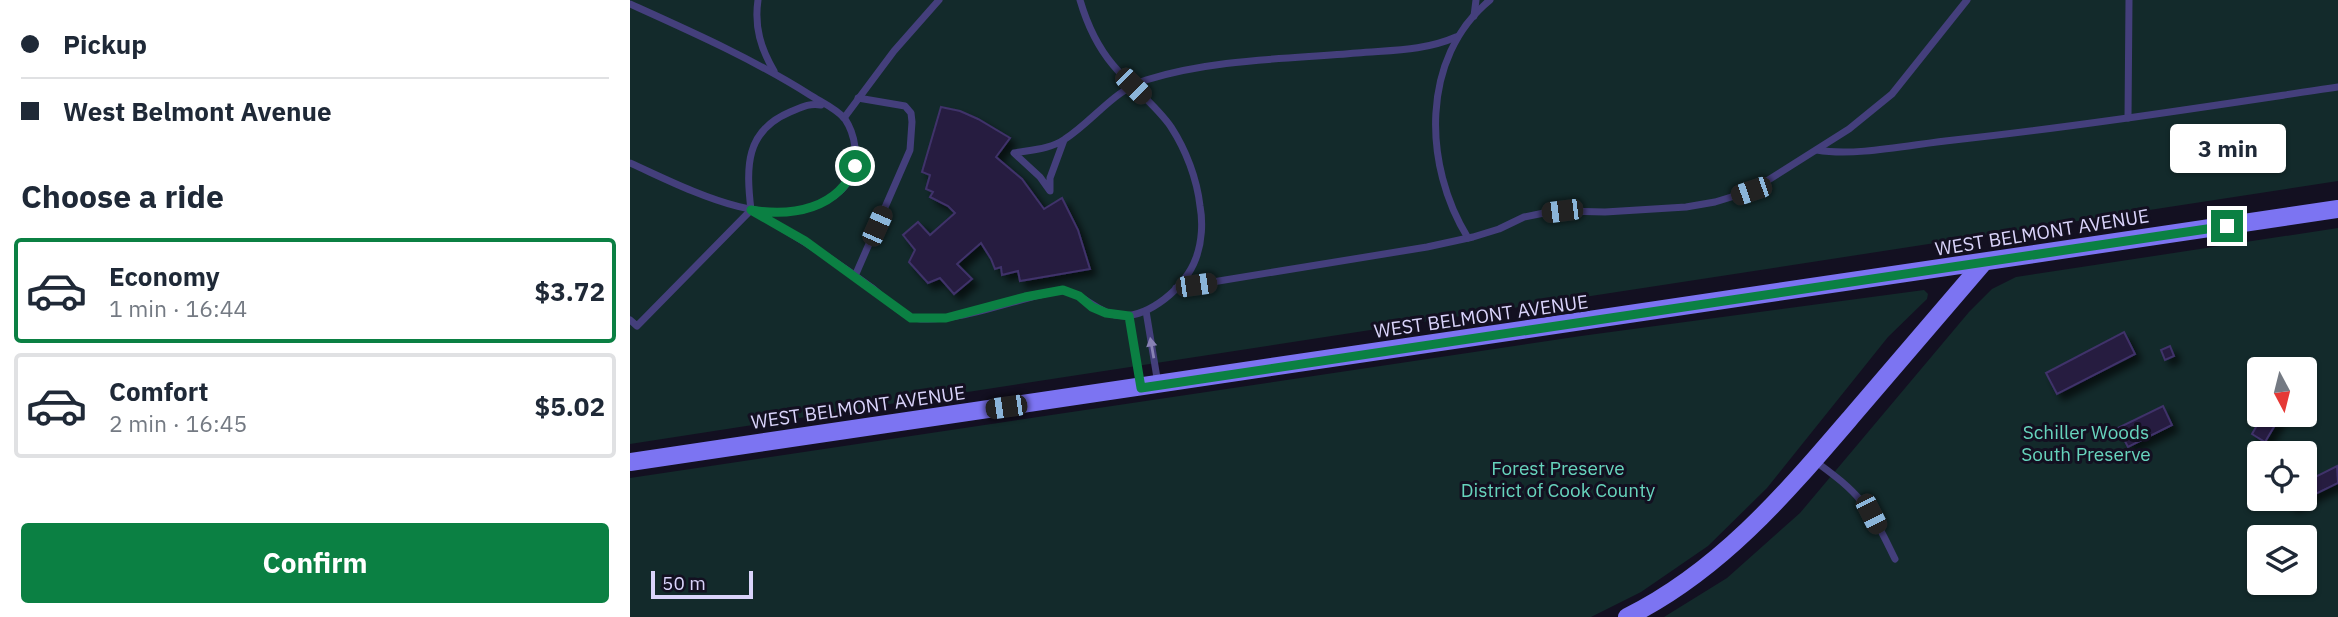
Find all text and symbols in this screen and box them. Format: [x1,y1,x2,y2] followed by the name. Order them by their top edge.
[63,27,147,61] text: Pickup
[1111,64,1156,108] car
[63,94,332,128] text: West Belmont Avenue
[2169,124,2285,174] callout: 3 min
[2198,133,2258,163] text: 3 min
[839,150,871,182] route start
[1728,174,1775,208] car
[21,175,224,217] text: Choose a ride
[1540,198,1585,224] car
[859,203,896,249] car
[1933,203,2151,261] street label: WEST BELMONT AVENUE
[2211,210,2243,242] route end
[25,259,88,322] icon: car
[109,259,220,293] text: Economy
[1174,272,1219,298] car
[535,274,605,308] text: $3.72
[1372,289,1590,343] street label: WEST BELMONT AVENUE
[109,293,247,323] text: 1 min · 16:44
[1146,337,1157,359] one-way arrow
[2247,357,2317,427] north arrow
[2247,357,2317,595] map controls
[25,374,88,437] icon: car
[109,374,208,408] text: Comfort
[749,380,967,434] street label: WEST BELMONT AVENUE
[535,389,605,423] text: $5.02
[984,394,1029,420] car
[109,408,247,438] text: 2 min · 16:45
[2021,420,2151,466] park label: Schiller Woods South Preserve
[2247,441,2317,511] button: locate
[1461,456,1656,502] park label: Forest Preserve District of Cook County
[1853,491,1890,537] car
[21,523,609,603] button: Confirm
[2247,525,2317,595] button: layers
[651,568,752,600] scale bar
[662,571,706,595] text: 50 m

